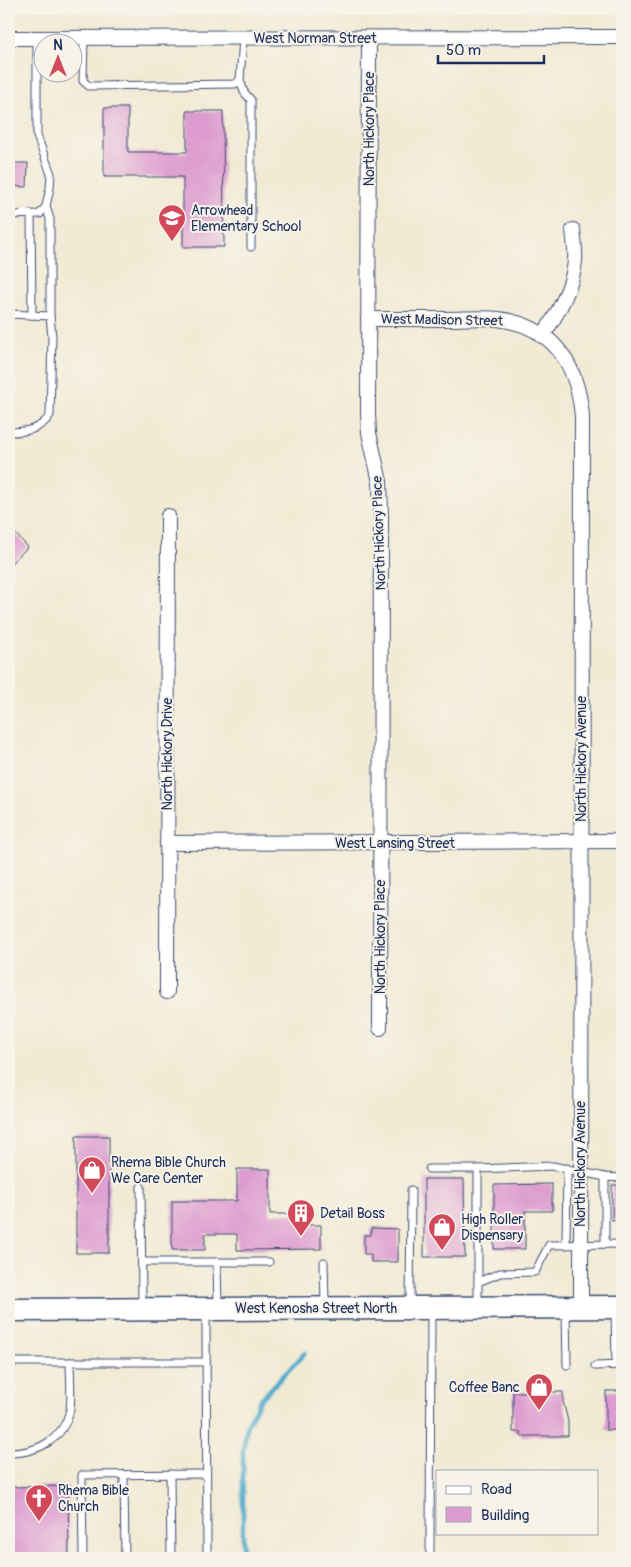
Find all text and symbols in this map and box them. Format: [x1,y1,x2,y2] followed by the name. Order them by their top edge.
[253,30,377,47] street label: West Norman Street
[32,32,82,82] north arrow
[438,32,545,64] scale bar
[53,37,63,54] text: N
[446,41,481,60] text: 50 m
[361,72,378,186] street label: North Hickory Place
[191,202,302,235] place label: Arrowhead Elementary School
[157,203,187,242] school or university icon: Arrowhead Elementary School
[381,310,504,330] street label: West Madison Street
[369,475,389,591] street label: North Hickory Place
[573,696,590,822] street label: North Hickory Avenue
[159,697,176,810] street label: North Hickory Drive
[335,835,455,852] street label: West Lansing Street
[372,880,389,994] street label: North Hickory Place
[572,1101,589,1227] street label: North Hickory Avenue
[111,1154,226,1187] place label: Rhema Bible Church We Care Center
[77,1155,107,1194] shop icon: Rhema Bible Church We Care Center
[286,1198,316,1237] building icon: Detail Boss
[320,1205,385,1222] place label: Detail Boss
[461,1211,523,1244] place label: High Roller Dispensary
[427,1212,457,1251] shop icon: High Roller Dispensary
[235,1300,397,1317] street label: West Kenosha Street North
[524,1372,554,1411] shop icon: Coffee Banc
[449,1379,520,1396] place label: Coffee Banc
[436,1470,598,1534] legend
[481,1480,512,1499] text: Road
[58,1482,129,1515] place label: Rhema Bible Church
[24,1483,54,1522] church icon: Rhema Bible Church
[481,1506,529,1525] text: Building

